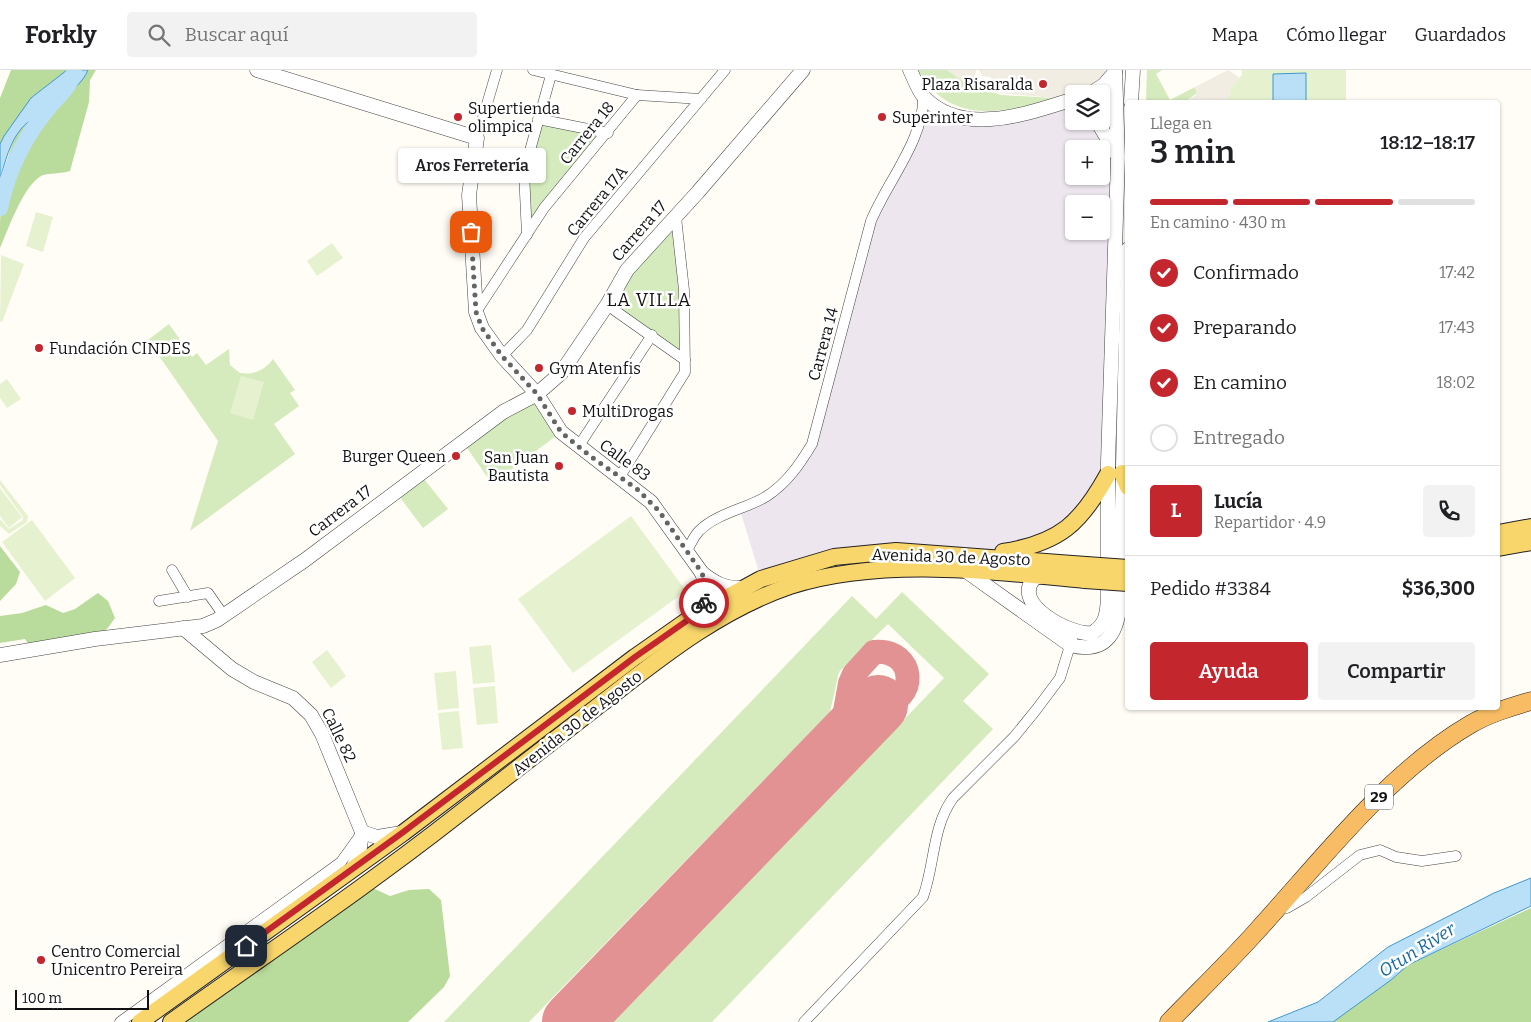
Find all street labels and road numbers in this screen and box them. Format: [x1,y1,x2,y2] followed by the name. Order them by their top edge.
[556,98,618,168] street label: Carrera 18
[563,161,632,240] street label: Carrera 17A
[608,197,670,265] street label: Carrera 17
[804,304,842,383] street label: Carrera 14
[596,435,654,485] street label: Calle 83
[305,481,375,541] street label: Carrera 17
[871,545,1031,569] street label: Avenida 30 de Agosto
[509,667,645,779] street label: Avenida 30 de Agosto
[318,705,360,765] street label: Calle 82
[1365,784,1393,810] road number: 29

